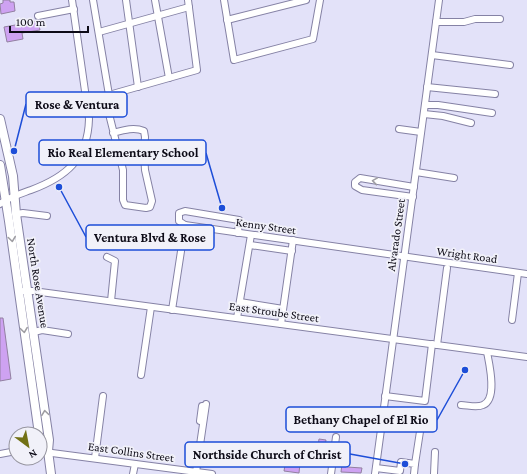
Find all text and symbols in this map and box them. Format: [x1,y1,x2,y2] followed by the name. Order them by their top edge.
[10,8,88,34] scale bar
[16,15,46,29] text: 100 m
[26,92,127,117] callout: Rose & Ventura
[35,97,120,112] text: Rose & Ventura
[39,140,206,165] callout: Rio Real Elementary School
[47,145,199,160] text: Rio Real Elementary School
[372,177,379,186] one-way arrow
[384,197,408,272] street label: Alvarado Street
[235,215,298,237] street label: Kenny Street
[86,225,214,250] callout: Ventura Blvd & Rose
[93,230,206,245] text: Ventura Blvd & Rose
[7,236,16,242] one-way arrow
[24,237,52,329] street label: North Rose Avenue
[436,244,499,266] street label: Wright Road
[228,299,321,325] street label: East Stroube Street
[19,327,28,333] one-way arrow
[286,407,437,432] callout: Bethany Chapel of El Rio
[41,409,50,416] one-way arrow
[293,412,429,427] text: Bethany Chapel of El Rio
[8,426,48,466] north arrow
[87,439,176,465] street label: East Collins Street
[185,442,350,467] callout: Northside Church of Christ
[27,447,40,462] text: N
[193,447,342,462] text: Northside Church of Christ

